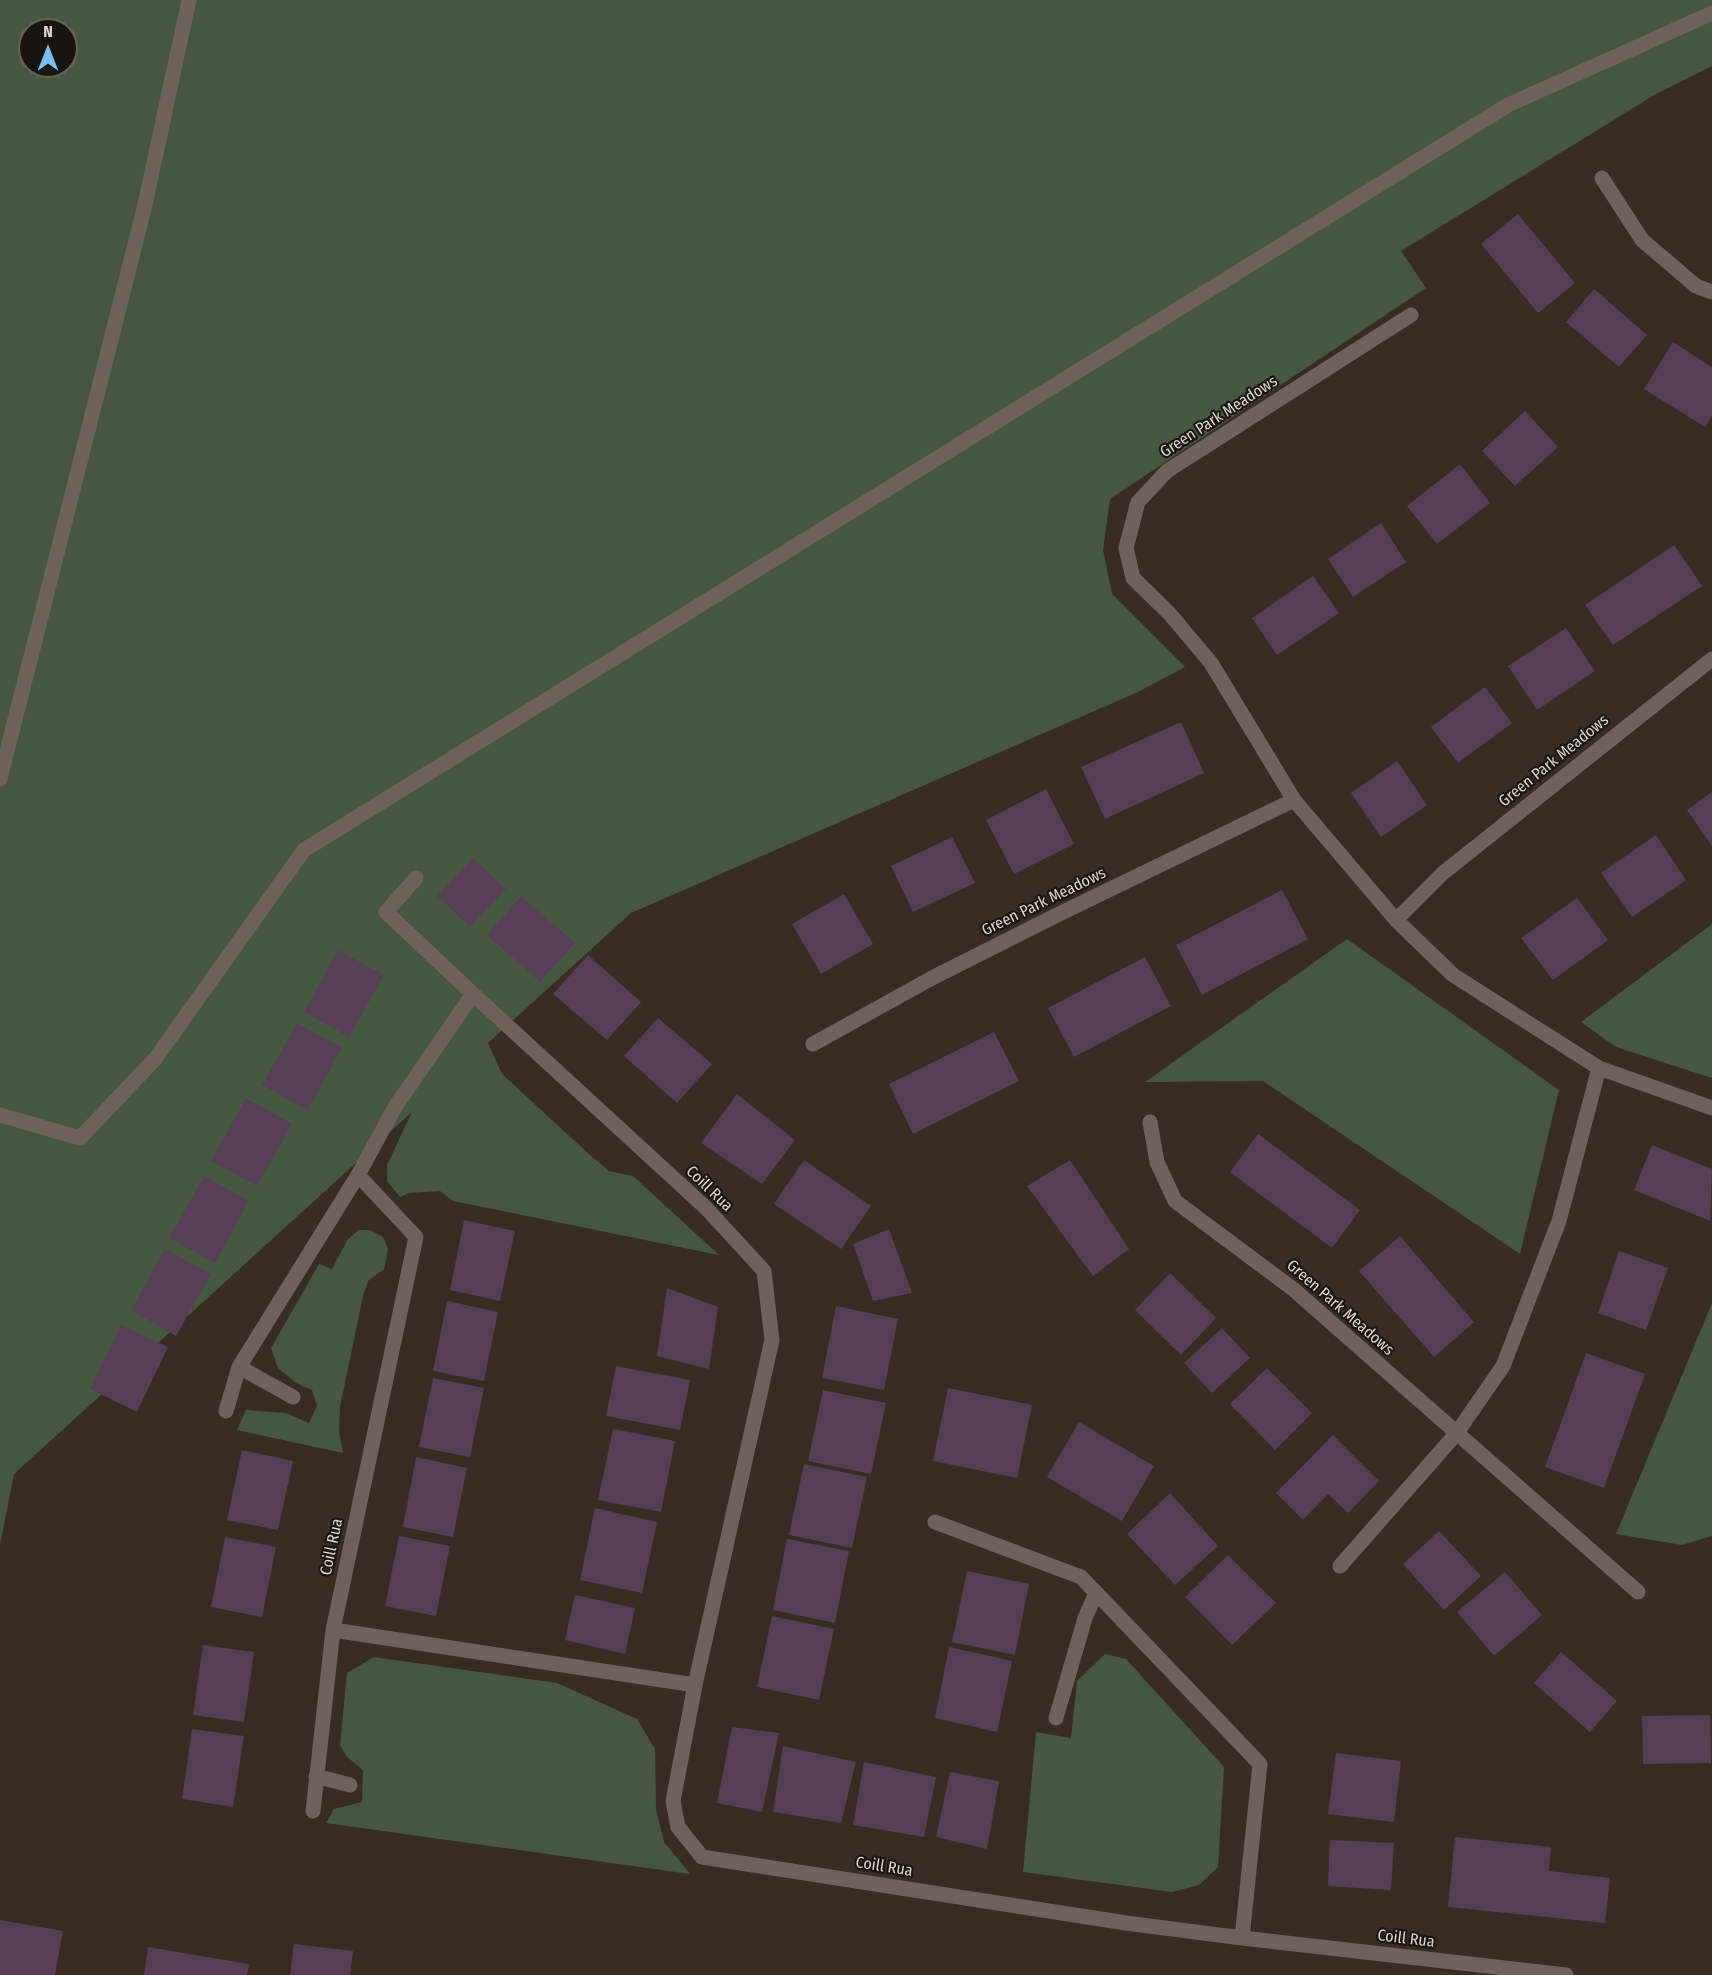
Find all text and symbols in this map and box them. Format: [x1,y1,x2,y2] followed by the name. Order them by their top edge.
[18,18,78,78] north arrow
[43,22,53,41] text: N
[1157,372,1281,462] street label: Green Park Meadows
[1495,711,1613,811] street label: Green Park Meadows
[979,864,1109,940] street label: Green Park Meadows
[682,1162,736,1216] street label: Coill Rua
[1282,1256,1398,1360] street label: Green Park Meadows
[317,1517,347,1577] street label: Coill Rua
[854,1853,914,1881] street label: Coill Rua
[1376,1926,1436,1952] street label: Coill Rua

